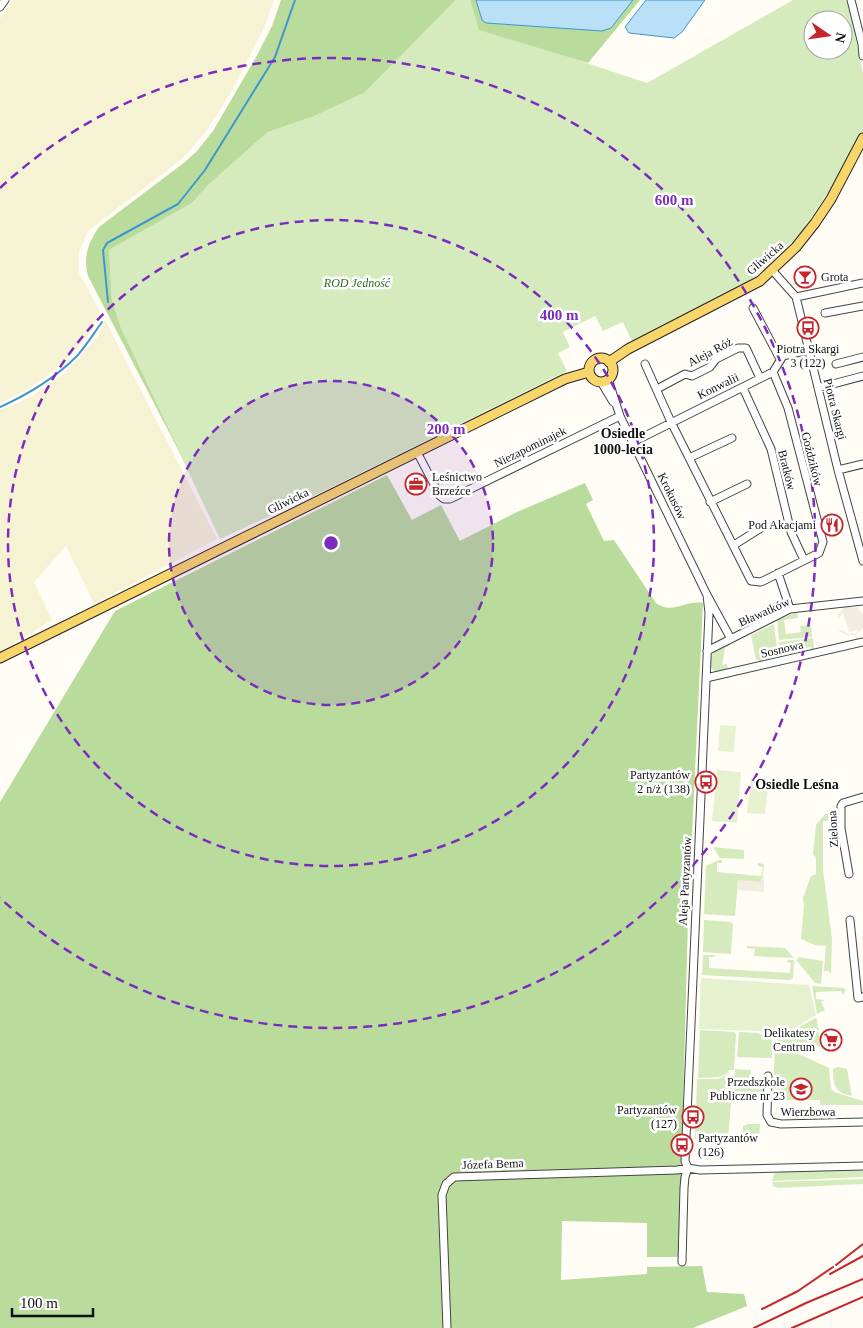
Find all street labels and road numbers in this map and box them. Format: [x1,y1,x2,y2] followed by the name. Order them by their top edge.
[744,238,787,278] street label: Gliwicka
[685,334,735,370] street label: Aleja Róż
[695,370,742,402] street label: Konwalii
[821,377,850,442] street label: Piotra Skargi
[492,423,568,471] street label: Niezapominajek
[799,430,826,488] street label: Goździków
[775,448,799,492] street label: Bratków
[655,470,689,522] street label: Krokusów
[265,485,311,517] street label: Gliwicka
[736,594,792,630] street label: Bławatków
[759,637,805,661] street label: Sosnowa
[825,810,841,848] street label: Zielona
[676,836,694,926] street label: Aleja Partyzantów
[781,1105,836,1119] street label: Wierzbowa
[462,1156,525,1172] street label: Józefa Bema

